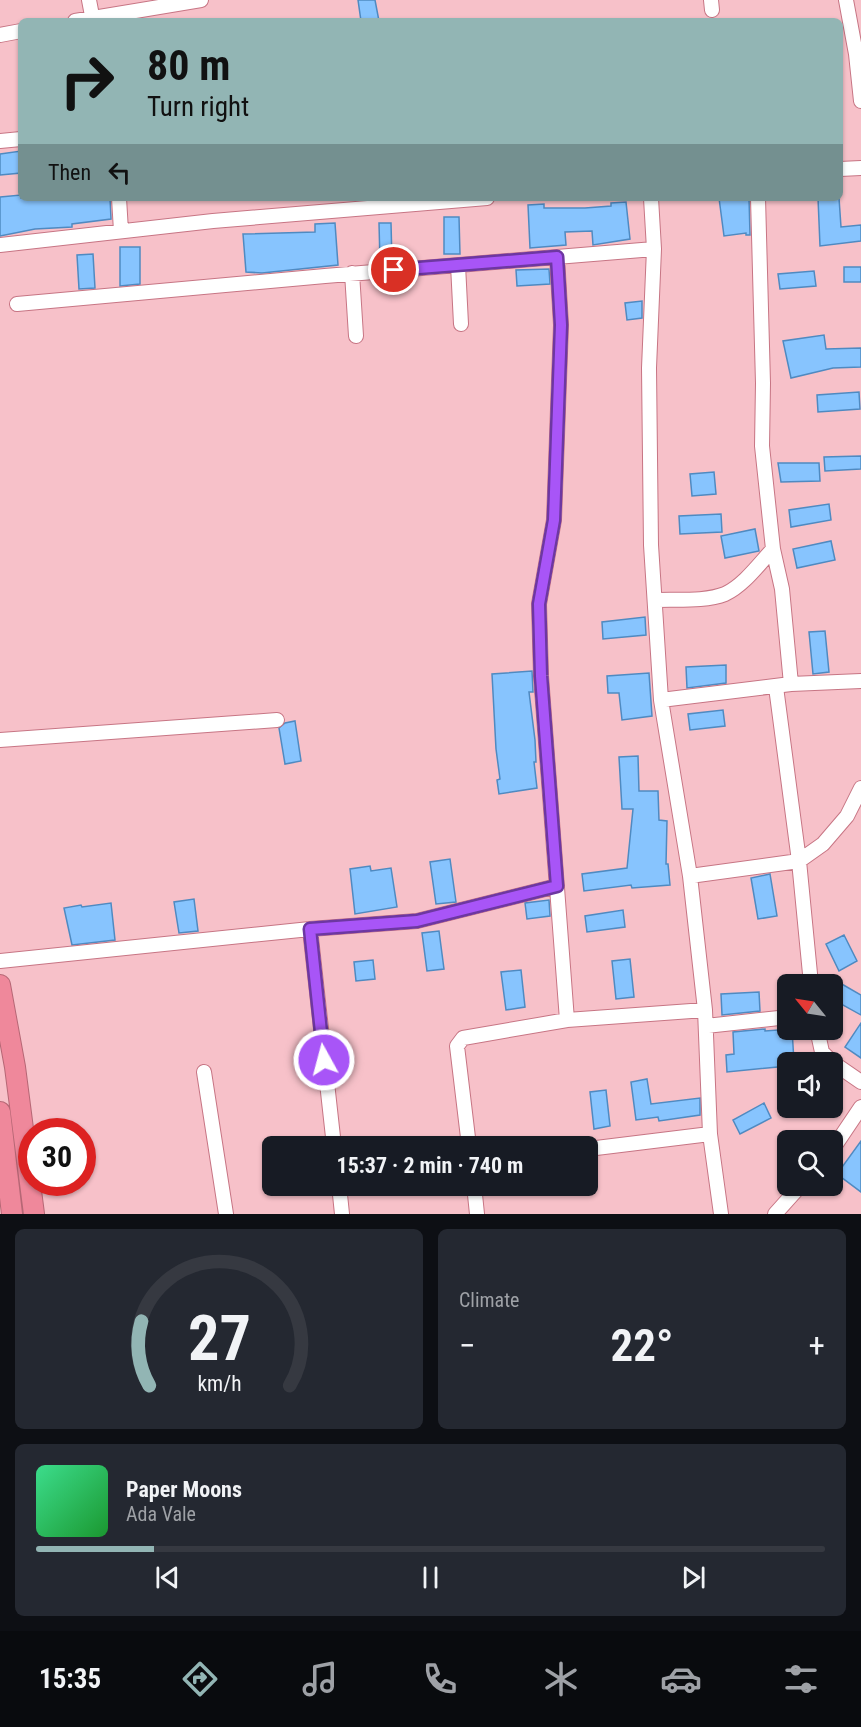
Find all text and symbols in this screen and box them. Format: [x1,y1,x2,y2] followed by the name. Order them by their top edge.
[147,41,230,90] text: 80 m
[48,42,126,120] icon: right
[147,91,249,123] text: Turn right
[103,156,136,189] icon: left
[48,160,91,185] text: Then
[368,244,419,295] pin
[377,253,410,286] icon: arrive
[777,974,843,1040] north arrow
[777,974,843,1196] map controls
[292,1028,356,1092] position arrow
[777,1052,843,1118] button: sound
[18,1118,96,1196] speed limit sign: 30
[777,1130,843,1196] button: search
[337,1153,523,1178] text: 15:37 · 2 min · 740 m
[459,1288,519,1312] text: Climate
[187,1302,251,1375] text: 27
[611,1319,674,1372] text: 22°
[459,1326,476,1365] text: −
[809,1326,825,1365] text: +
[197,1371,241,1396] text: km/h
[126,1477,242,1502] text: Paper Moons
[126,1502,196,1526] text: Ada Vale
[151,1561,184,1594] icon: previous
[414,1561,447,1594] icon: pause
[677,1561,710,1594] icon: next
[179,1658,221,1700] icon: directions
[299,1658,341,1700] icon: music
[419,1658,461,1700] icon: phone
[540,1658,582,1700] icon: climate
[660,1658,702,1700] icon: car
[780,1658,822,1700] icon: filters
[39,1663,101,1695] text: 15:35

